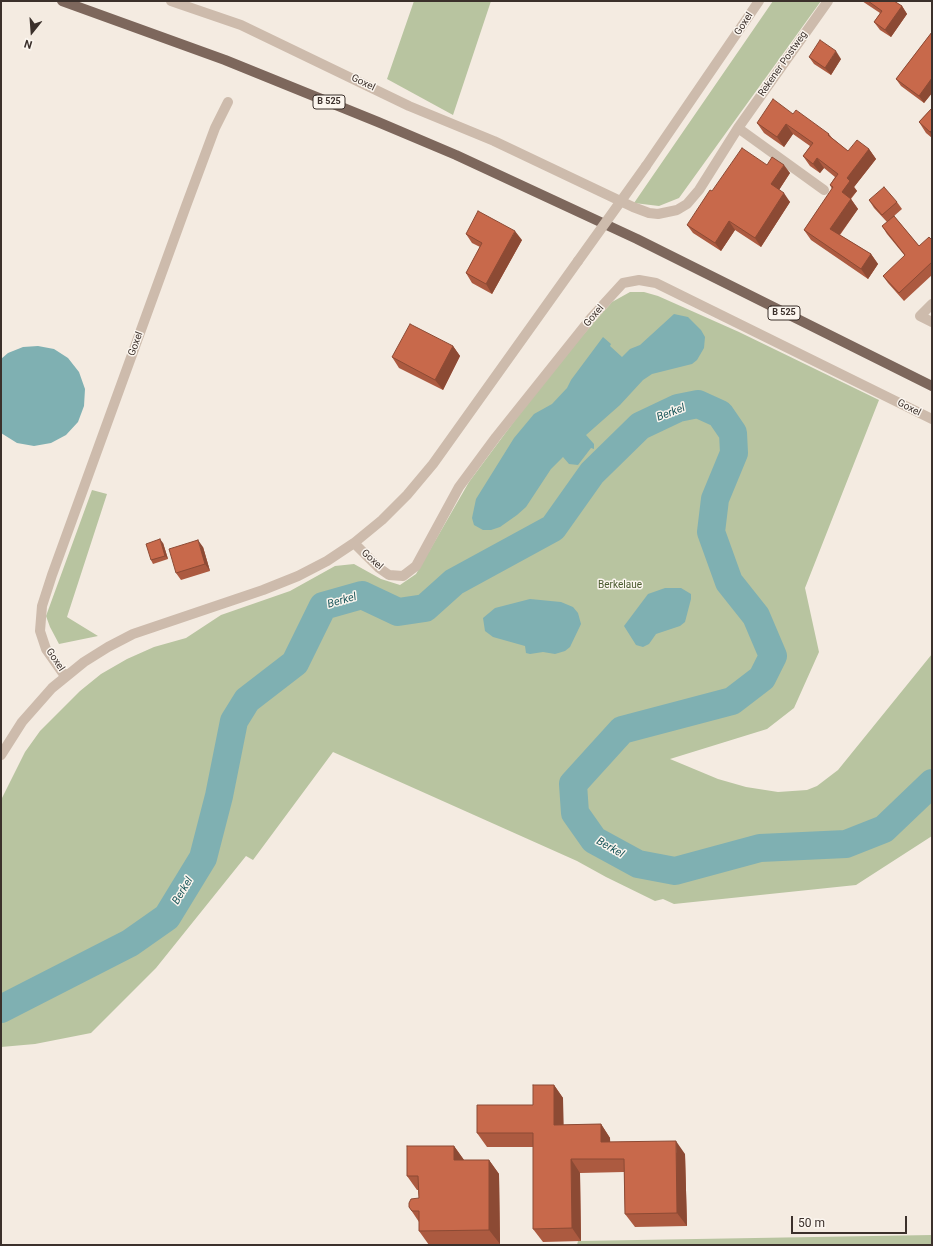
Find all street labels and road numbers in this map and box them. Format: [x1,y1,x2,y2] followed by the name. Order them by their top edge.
[732,10,756,38] street label: Goxel
[756,29,810,99] street label: Rekener Postweg
[349,72,377,94] street label: Goxel
[313,95,345,109] road number: B 525
[581,303,607,329] street label: Goxel
[768,306,800,320] road number: B 525
[126,330,146,358] street label: Goxel
[895,397,923,419] street label: Goxel
[359,547,385,573] street label: Goxel
[43,646,67,674] street label: Goxel

